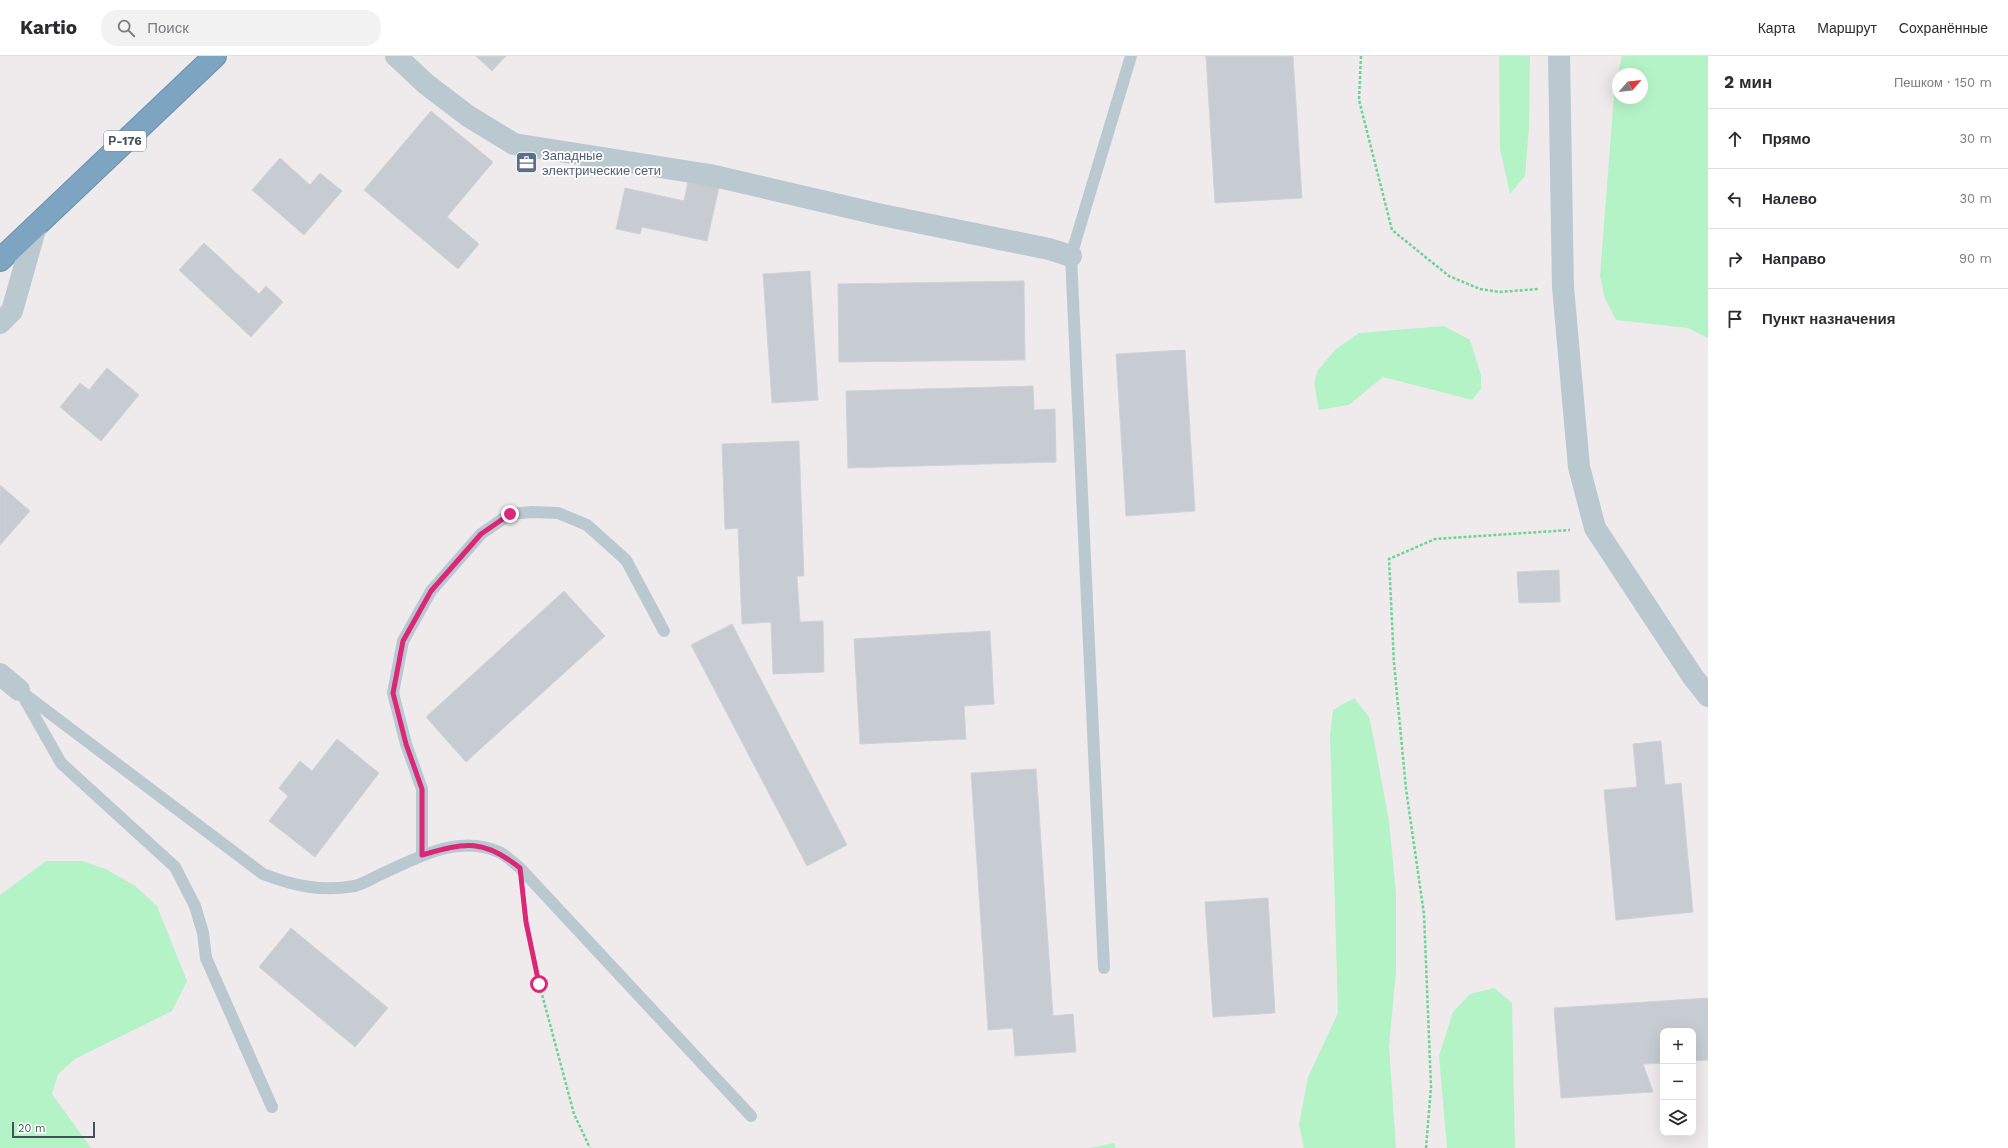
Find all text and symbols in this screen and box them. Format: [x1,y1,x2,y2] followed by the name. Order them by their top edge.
[101,10,381,46] search box
[20,16,77,39] text: Kartio
[115,17,137,39] icon: search
[147,19,189,37] text: Поиск
[1758,20,1795,36] text: Карта
[1817,20,1877,36] text: Маршрут
[1899,20,1988,36] text: Сохранённые
[1612,68,1648,104] north arrow
[1724,72,1772,92] text: 2 мин
[1894,75,1992,90] text: Пешком · 150 m
[1724,128,1746,150] icon: ahead
[1762,130,1811,148] text: Прямо
[104,131,146,151] road number: Р-176
[1960,131,1992,146] text: 30 m
[542,148,661,178] place label: Западные электрические сети
[513,149,539,175] office icon: Западные электрические сети
[1724,188,1746,210] icon: left
[1762,190,1817,208] text: Налево
[1960,191,1992,206] text: 30 m
[1724,248,1746,270] icon: right
[1762,250,1826,268] text: Направо
[1959,251,1992,266] text: 90 m
[1724,308,1746,330] icon: arrive
[1762,310,1895,328] text: Пункт назначения
[501,505,519,523] route end
[530,975,548,993] route start
[1660,1028,1696,1136] map controls
[1660,1028,1696,1064] button: +
[1660,1064,1696,1100] button: −
[1660,1100,1696,1136] button: layers
[12,1120,95,1139] scale bar
[18,1122,46,1135] text: 20 m

